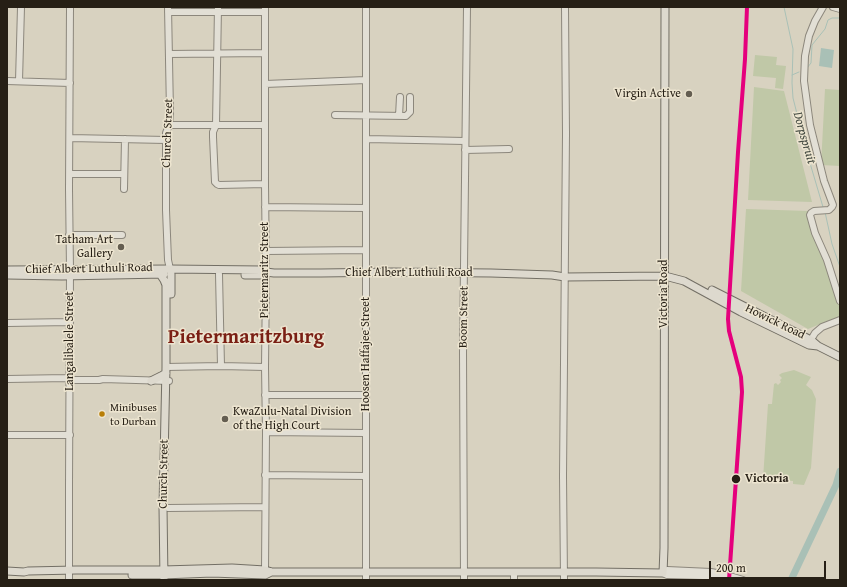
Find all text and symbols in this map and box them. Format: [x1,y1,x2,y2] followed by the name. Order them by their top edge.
[615,87,681,101] place label: Virgin Active
[684,89,694,99] marker: Virgin Active
[160,98,176,168] street label: Church Street
[789,110,819,166] water label: Dorpspruit
[258,222,272,318] street label: Pietermaritz Street
[56,233,113,261] place label: Tatham Art Gallery
[116,242,126,252] marker: Tatham Art Gallery
[657,260,671,328] street label: Victoria Road
[25,261,153,277] street label: Chief Albert Luthuli Road
[345,266,473,280] street label: Chief Albert Luthuli Road
[456,286,472,348] street label: Boom Street
[63,291,77,391] street label: Langalibalele Street
[359,297,373,411] street label: Hoosen Haffajee Street
[743,301,807,343] street label: Howick Road
[168,326,324,350] district label: Pietermaritzburg
[110,401,157,427] place label: Minibuses to Durban
[233,405,351,433] place label: KwaZulu-Natal Division of the High Court
[97,409,107,419] marker: Minibuses to Durban
[220,414,230,424] marker: KwaZulu-Natal Division of the High Court
[156,439,172,509] street label: Church Street
[745,472,789,486] place label: Victoria
[730,473,742,485] marker: Victoria
[711,553,828,579] scale bar
[716,559,746,576] text: 200 m

